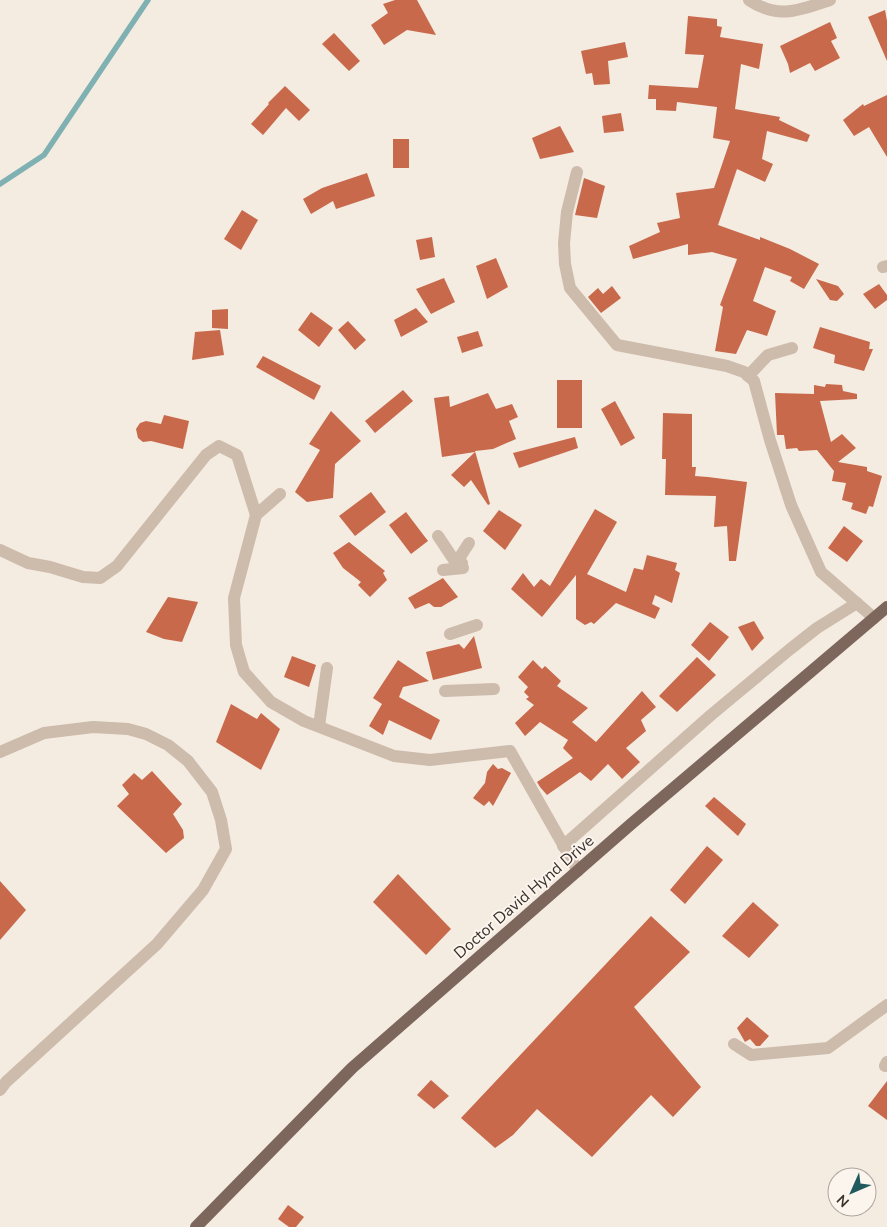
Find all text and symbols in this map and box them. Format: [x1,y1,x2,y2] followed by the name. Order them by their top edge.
[449,830,599,964] street label: Doctor David Hynd Drive
[827,1167,877,1217] north arrow
[833,1190,854,1211] text: N

